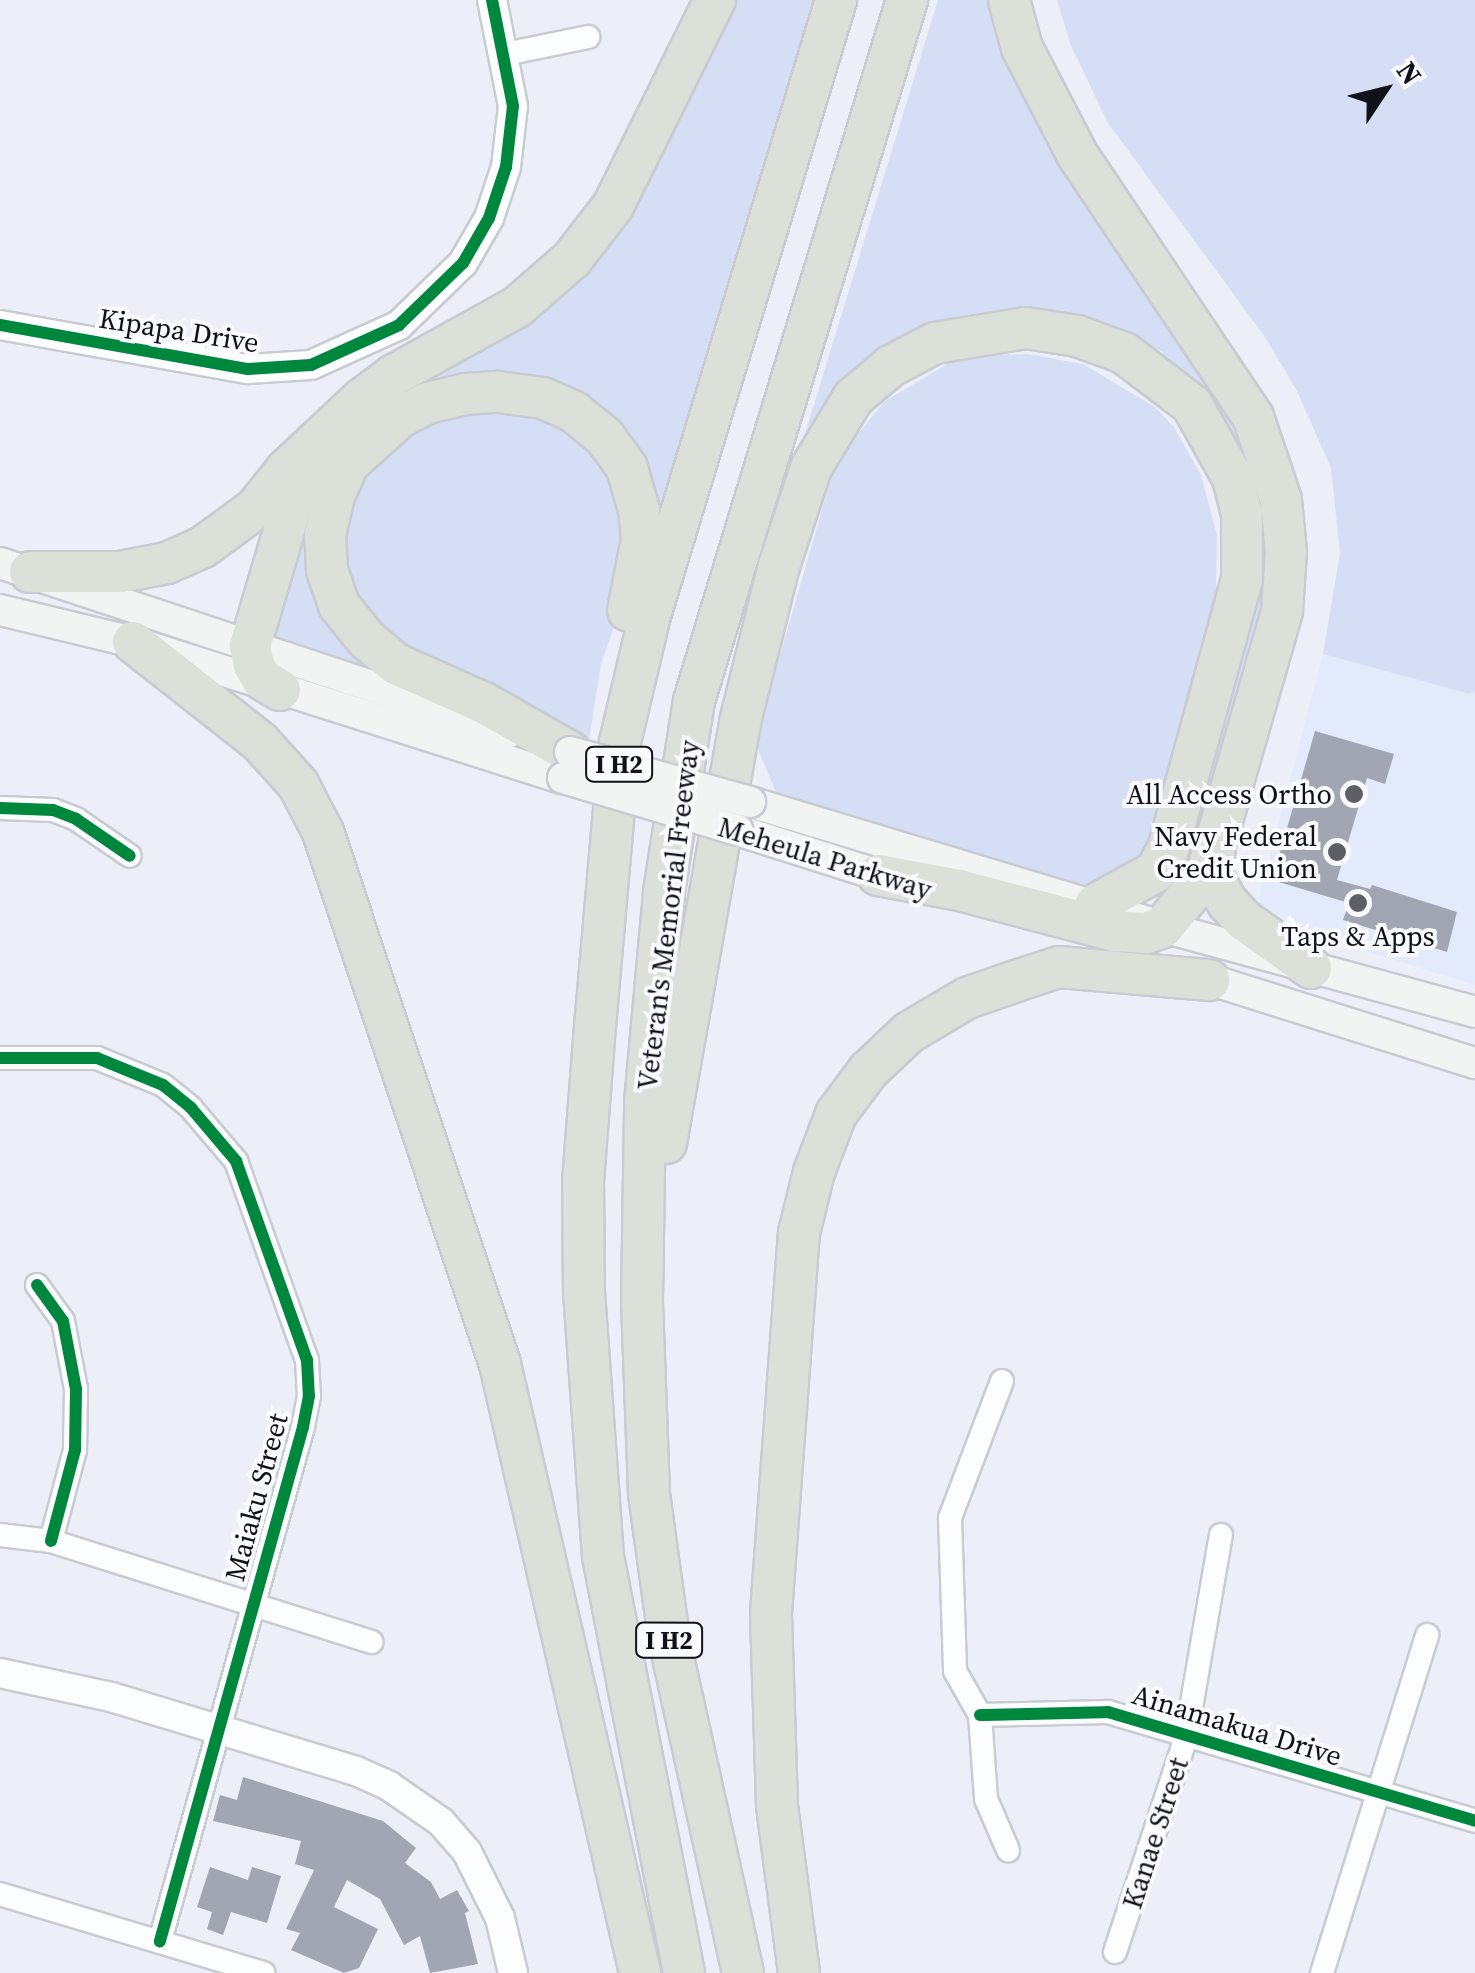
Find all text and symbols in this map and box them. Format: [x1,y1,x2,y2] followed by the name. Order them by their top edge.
[1335,40,1435,140] north arrow
[1388,54,1431,92] text: N
[97,301,261,359] street label: Kipapa Drive
[630,738,706,1092] street label: Veteran's Memorial Freeway
[584,744,654,784] road number: I H2
[1126,777,1332,811] place label: All Access Ortho
[1341,781,1367,807] marker: All Access Ortho
[714,810,936,906] street label: Meheula Parkway
[1154,819,1317,885] place label: Navy Federal Credit Union
[1326,841,1348,863] marker: Navy Federal Credit Union
[1347,892,1369,914] marker: Taps & Apps
[1281,919,1435,953] place label: Taps & Apps
[218,1410,294,1584] street label: Maiaku Street
[634,1620,704,1660] road number: I H2
[1128,1677,1346,1773] street label: Ainamakua Drive
[1115,1753,1195,1913] street label: Kanae Street

